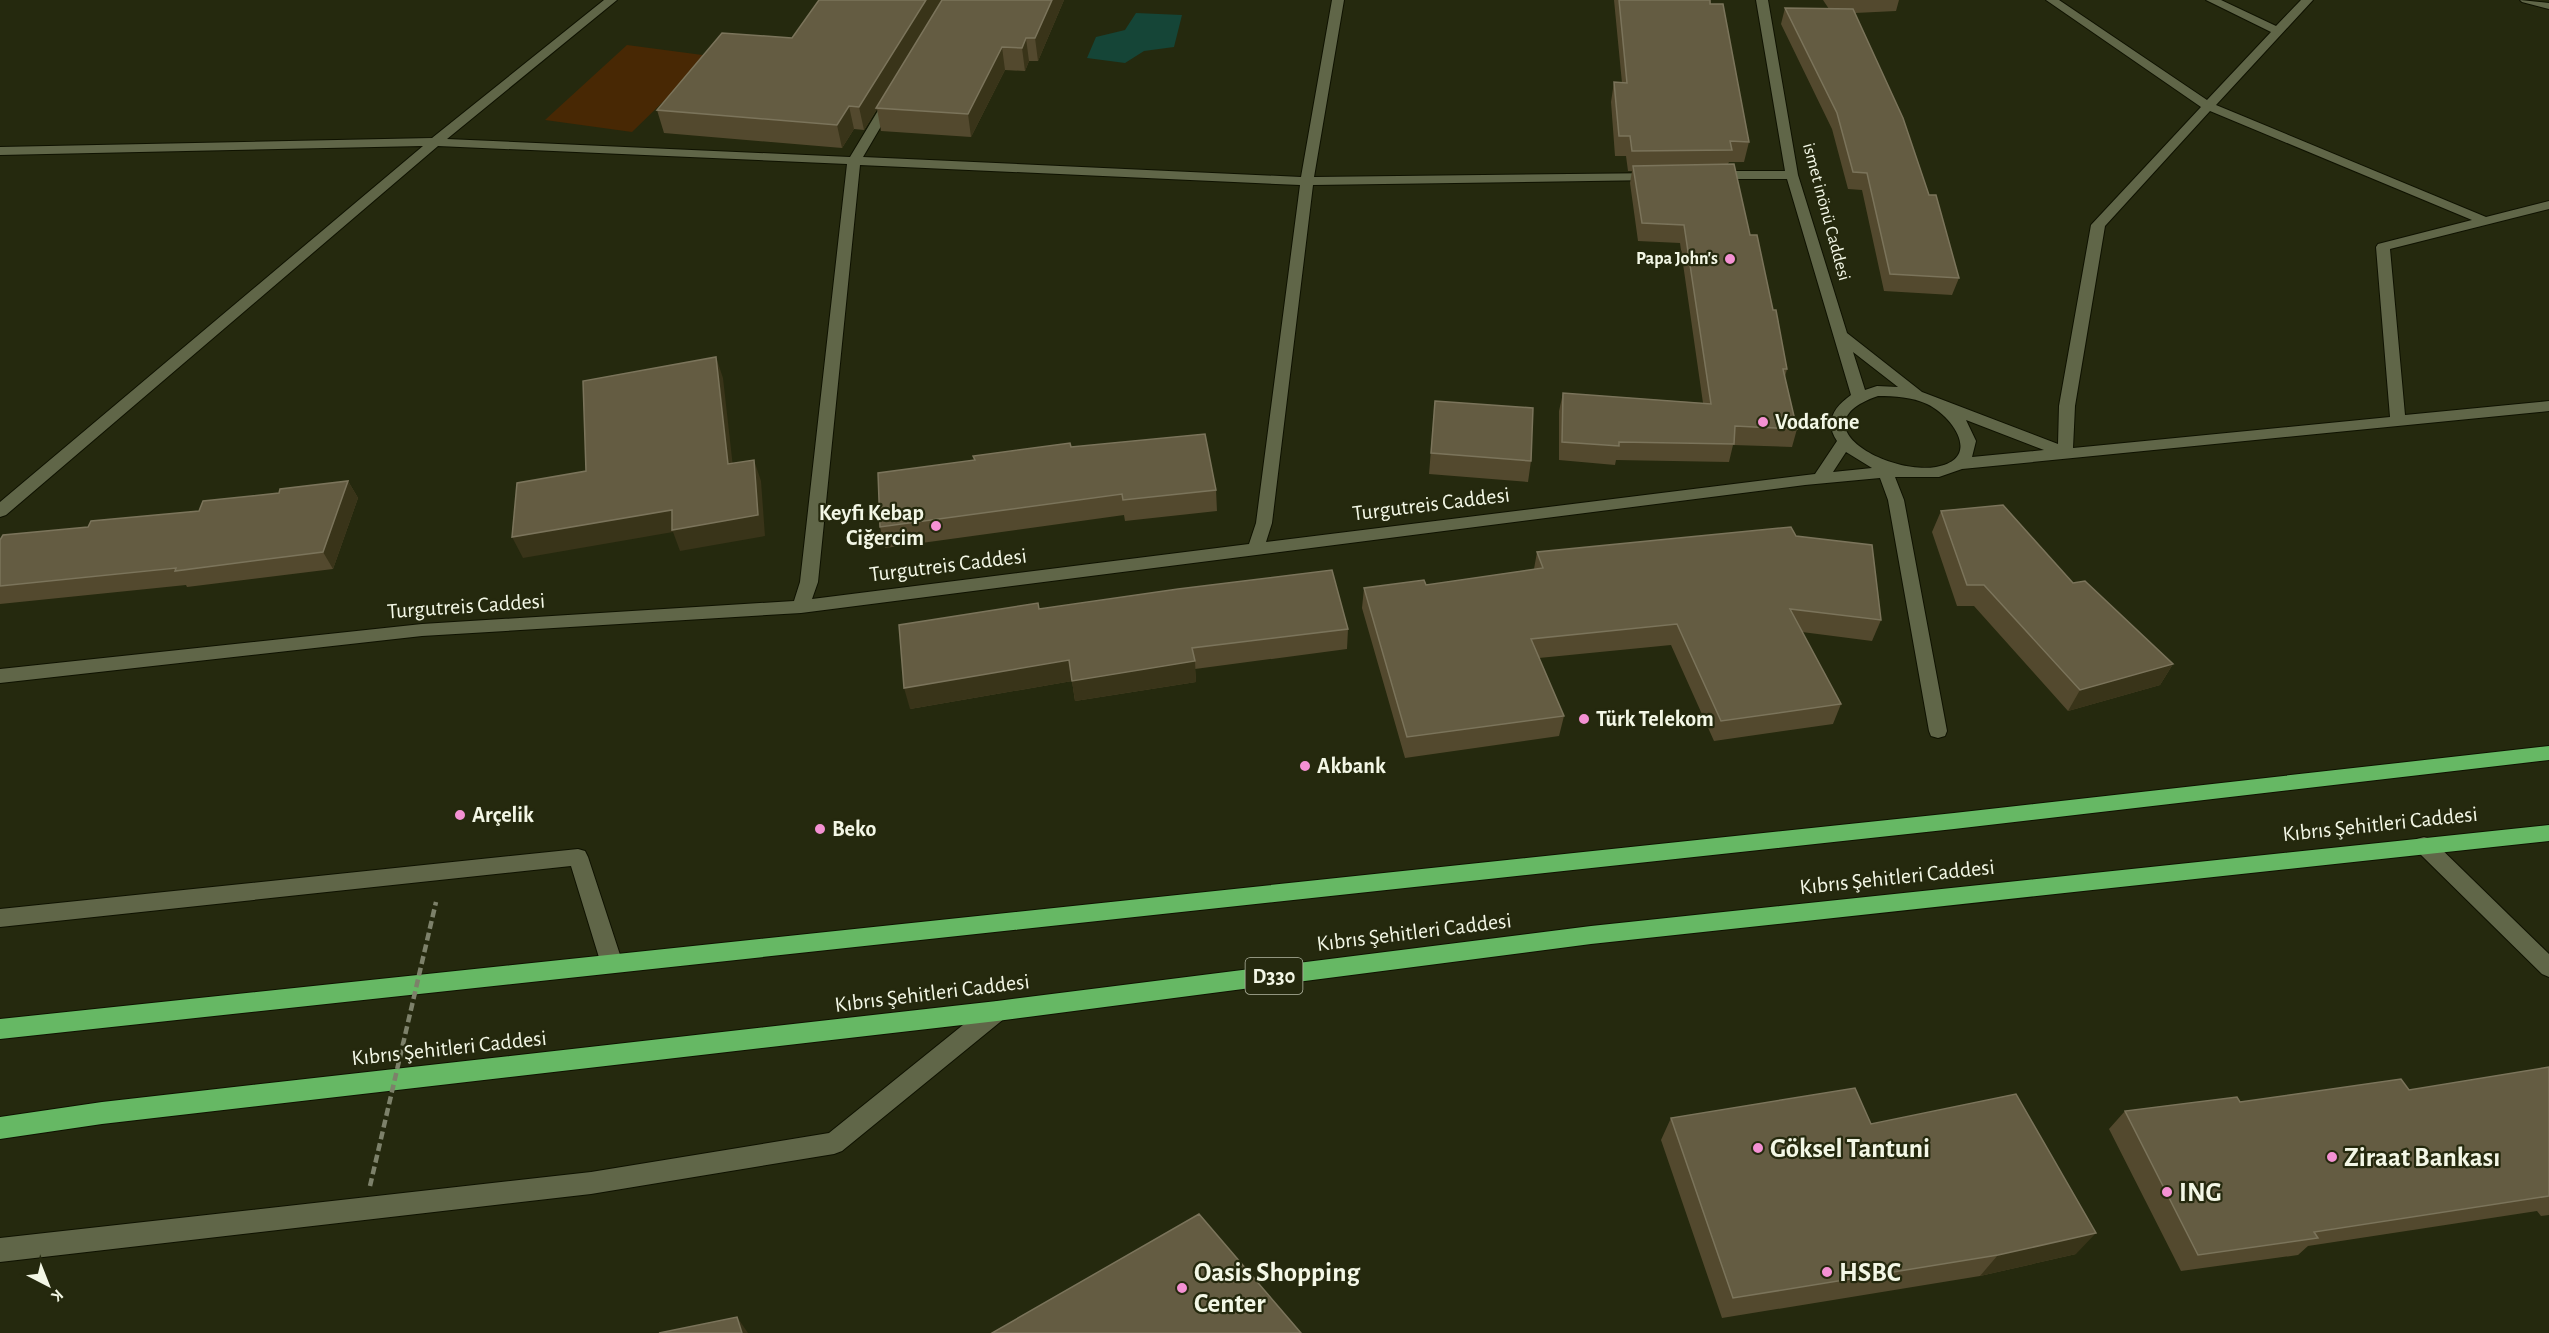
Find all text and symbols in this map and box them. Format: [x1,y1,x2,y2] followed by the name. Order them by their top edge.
[1799,141,1853,283] street label: ismet inönü Caddesi
[1636,250,1718,268] place label: Papa John's
[1723,252,1737,266] marker: Papa John's
[1775,411,1859,433] place label: Vodafone
[1756,415,1770,429] marker: Vodafone
[1351,483,1511,525] street label: Turgutreis Caddesi
[819,502,924,549] place label: Keyfi Kebap Ciğercim
[929,519,943,533] marker: Keyfi Kebap Ciğercim
[868,544,1028,586] street label: Turgutreis Caddesi
[386,589,546,623] street label: Turgutreis Caddesi
[1596,708,1714,730] place label: Türk Telekom
[1577,712,1591,726] marker: Türk Telekom
[1317,755,1386,777] place label: Akbank
[1298,759,1312,773] marker: Akbank
[2281,803,2479,845] street label: Kıbrıs Şehitleri Caddesi
[472,804,534,826] place label: Arçelik
[453,808,467,822] marker: Arçelik
[832,818,876,840] place label: Beko
[813,822,827,836] marker: Beko
[1798,856,1996,898] street label: Kıbrıs Şehitleri Caddesi
[1315,909,1513,955] street label: Kıbrıs Şehitleri Caddesi
[1246,958,1302,994] road number: D330
[833,970,1031,1016] street label: Kıbrıs Şehitleri Caddesi
[350,1027,548,1069] street label: Kıbrıs Şehitleri Caddesi
[1770,1135,1930,1162] place label: Göksel Tantuni
[1751,1141,1765,1155] marker: Göksel Tantuni
[2344,1144,2500,1171] place label: Ziraat Bankası
[2325,1150,2339,1164] marker: Ziraat Bankası
[2179,1179,2222,1206] place label: ING
[2160,1185,2174,1199] marker: ING
[18,1255,78,1315] north arrow
[1194,1259,1360,1317] place label: Oasis Shopping Center
[1839,1259,1901,1286] place label: HSBC
[1820,1265,1834,1279] marker: HSBC
[1175,1281,1189,1295] marker: Oasis Shopping Center
[48,1286,66,1305] text: K

